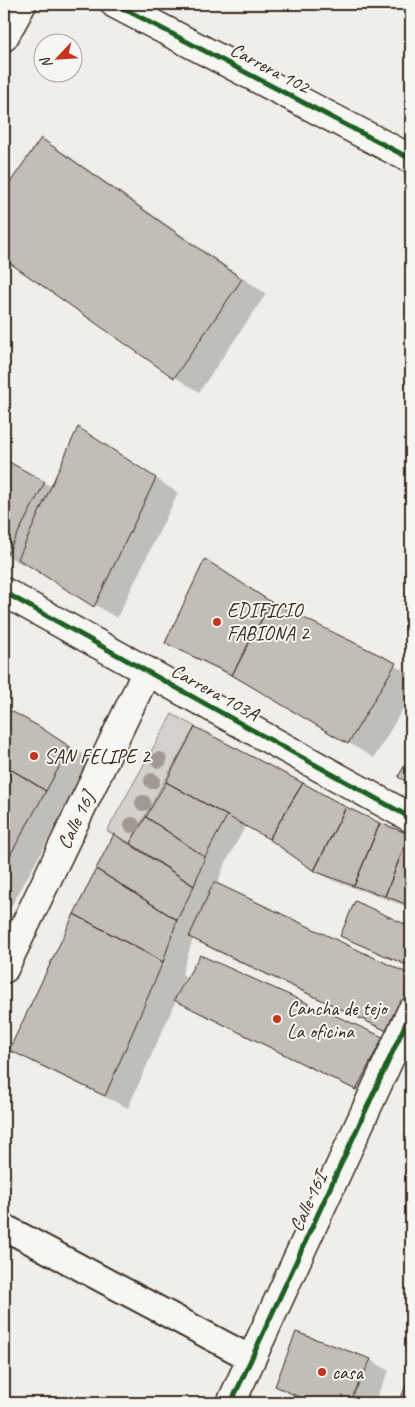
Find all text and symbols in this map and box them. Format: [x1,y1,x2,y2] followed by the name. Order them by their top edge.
[32,32,82,82] north arrow
[226,37,316,100] street label: Carrera 102
[36,54,56,71] text: N
[227,598,311,646] place label: EDIFICIO FABIONA 2
[211,616,223,628] marker: EDIFICIO FABIONA 2
[167,658,264,727] street label: Carrera 103A
[44,744,152,769] place label: SAN FELIPE 2
[28,750,40,762] marker: SAN FELIPE 2
[51,785,101,853] street label: Calle 16J
[287,996,389,1044] place label: Cancha de tejo La oficina
[271,1013,283,1025] marker: Cancha de tejo La oficina
[284,1164,335,1236] street label: Calle 16I
[332,1360,365,1385] place label: casa
[316,1366,328,1378] marker: casa

